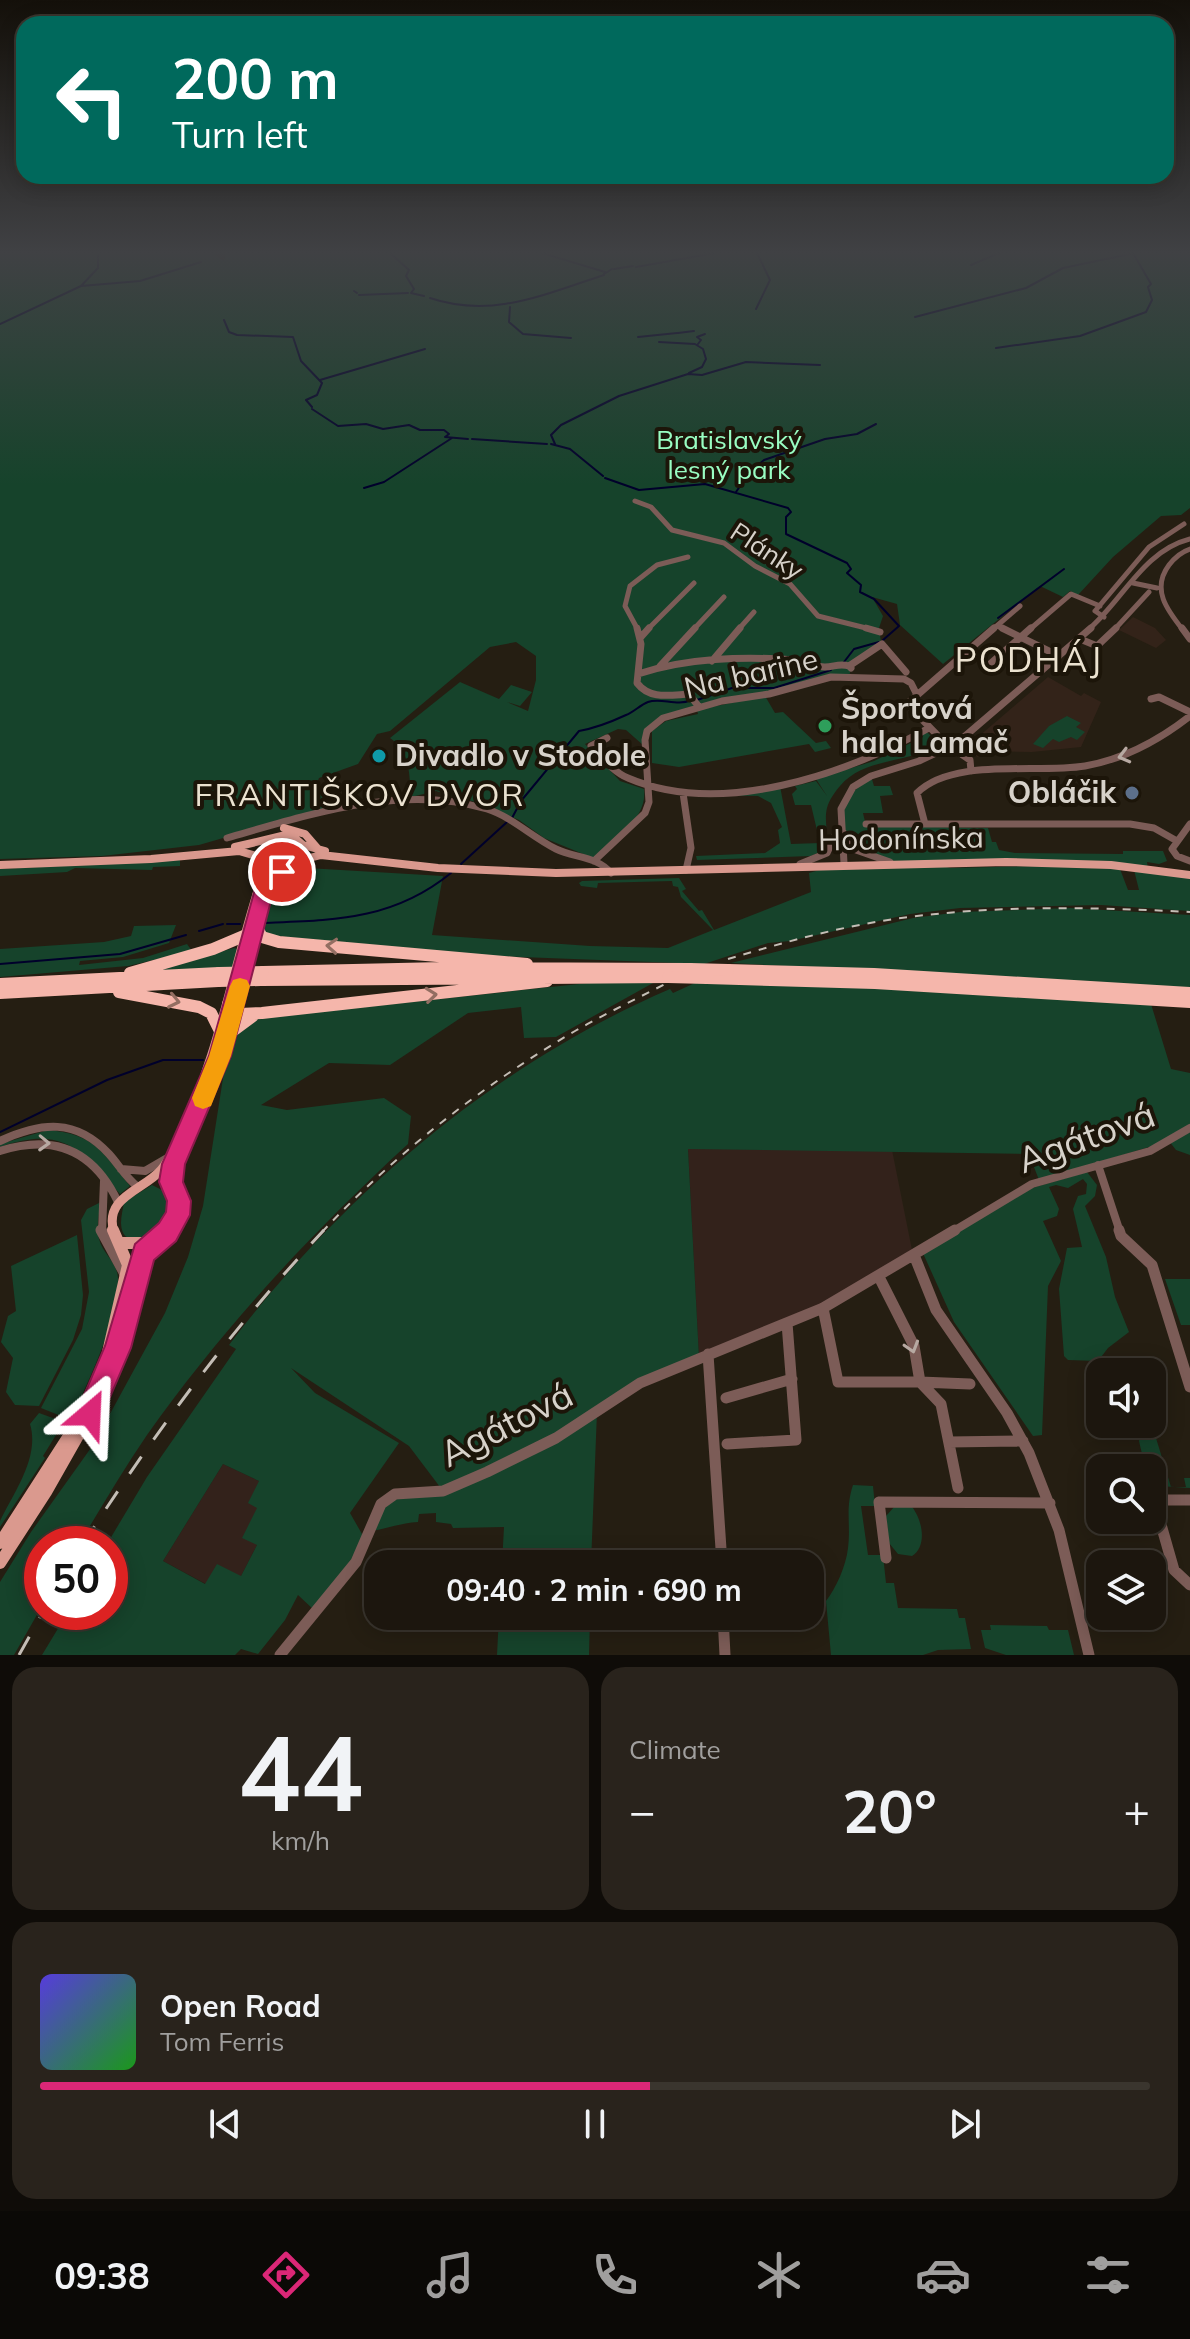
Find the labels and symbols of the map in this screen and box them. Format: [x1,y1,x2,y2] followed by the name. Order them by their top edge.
[656,423,802,486] park label: Bratislavský lesný park
[724,515,810,587] street label: Plánky
[955,638,1103,681] district label: PODHÁJ
[680,639,821,707] street label: Na barine
[841,689,1008,761] place label: Športová hala Lamač
[816,717,834,735] marker: Športová hala Lamač
[395,736,646,774] place label: Divadlo v Stodole
[370,747,388,765] marker: Divadlo v Stodole
[1118,747,1132,764] one-way arrow
[1008,773,1117,811] place label: Obláčik
[194,774,526,814] district label: FRANTIŠKOV DVOR
[1123,784,1141,802] marker: Obláčik
[818,818,984,858] street label: Hodonínska
[248,838,316,906] pin
[325,938,338,955] one-way arrow
[425,986,438,1003] one-way arrow
[167,992,181,1009] one-way arrow
[1011,1091,1161,1182] street label: Agátová
[38,1134,51,1151] one-way arrow
[903,1340,919,1353] one-way arrow
[432,1371,580,1476] street label: Agátová
[48,1372,132,1456] position arrow
[24,1526,128,1630] speed limit sign: 50

